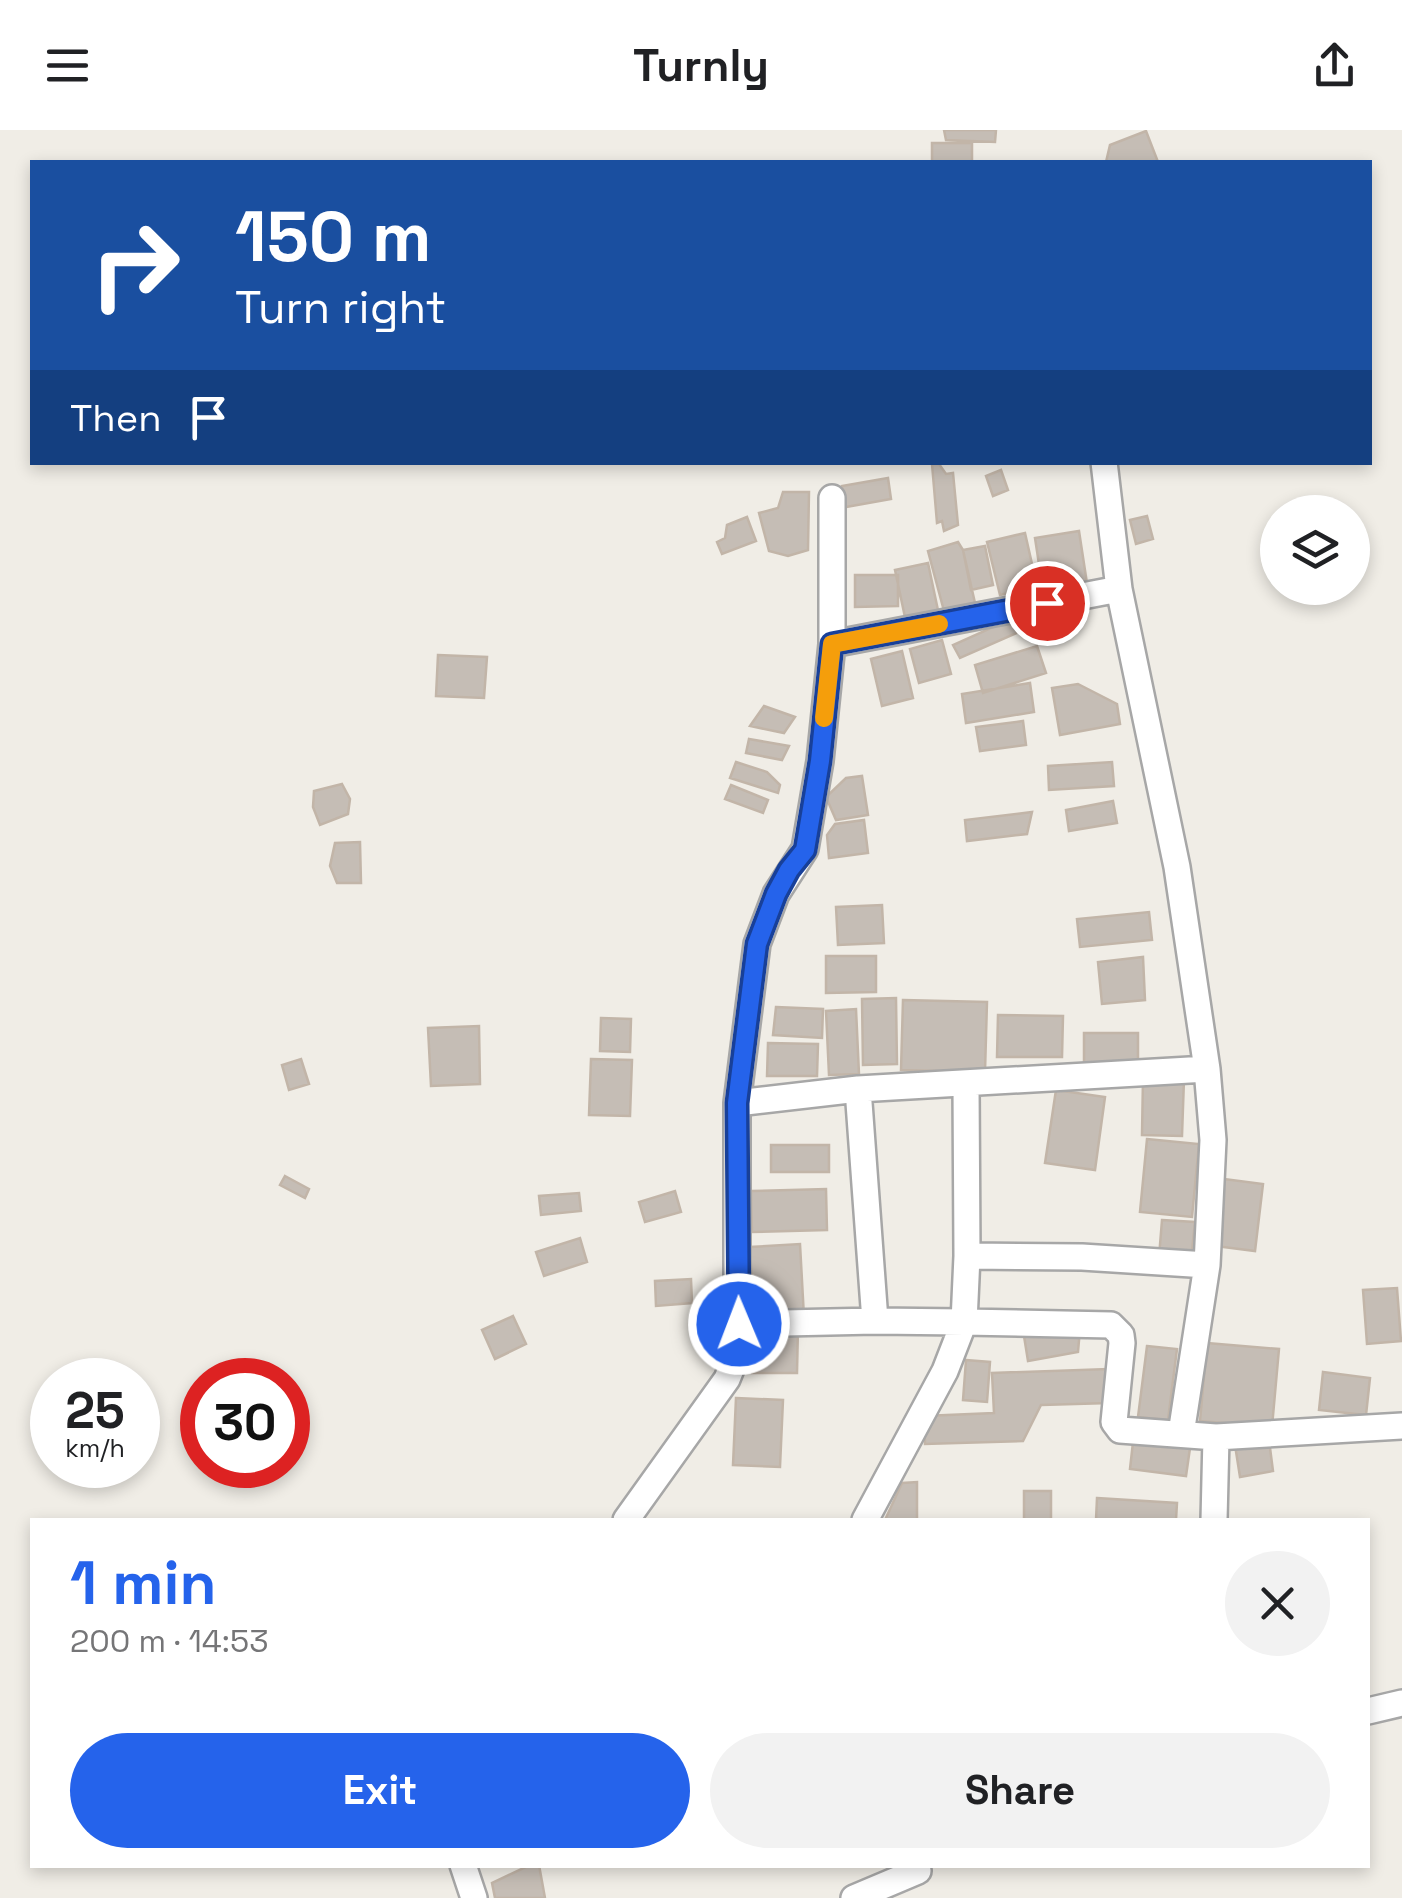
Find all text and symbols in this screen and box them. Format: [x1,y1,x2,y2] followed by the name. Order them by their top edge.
[633,37,769,94] text: Turnly
[40,38,95,93] icon: menu
[1307,38,1362,93] icon: share
[235,192,432,281] text: 150 m
[70,200,200,330] icon: right
[235,279,446,336] text: Turn right
[181,390,236,445] icon: arrive
[70,394,161,442] text: Then
[1260,495,1370,605] map controls
[1260,495,1370,605] button: layers
[1005,561,1090,646] pin
[1020,576,1075,631] icon: arrive
[687,1272,791,1376] position arrow
[180,1358,310,1488] speed limit sign: 30
[65,1379,125,1443] text: 25
[65,1432,125,1464] text: km/h
[70,1545,217,1622] text: 1 min
[1225,1551,1330,1656] button: close
[70,1621,268,1661] text: 200 m · 14:53
[70,1733,690,1848] button: Exit
[710,1733,1330,1848] button: Share

